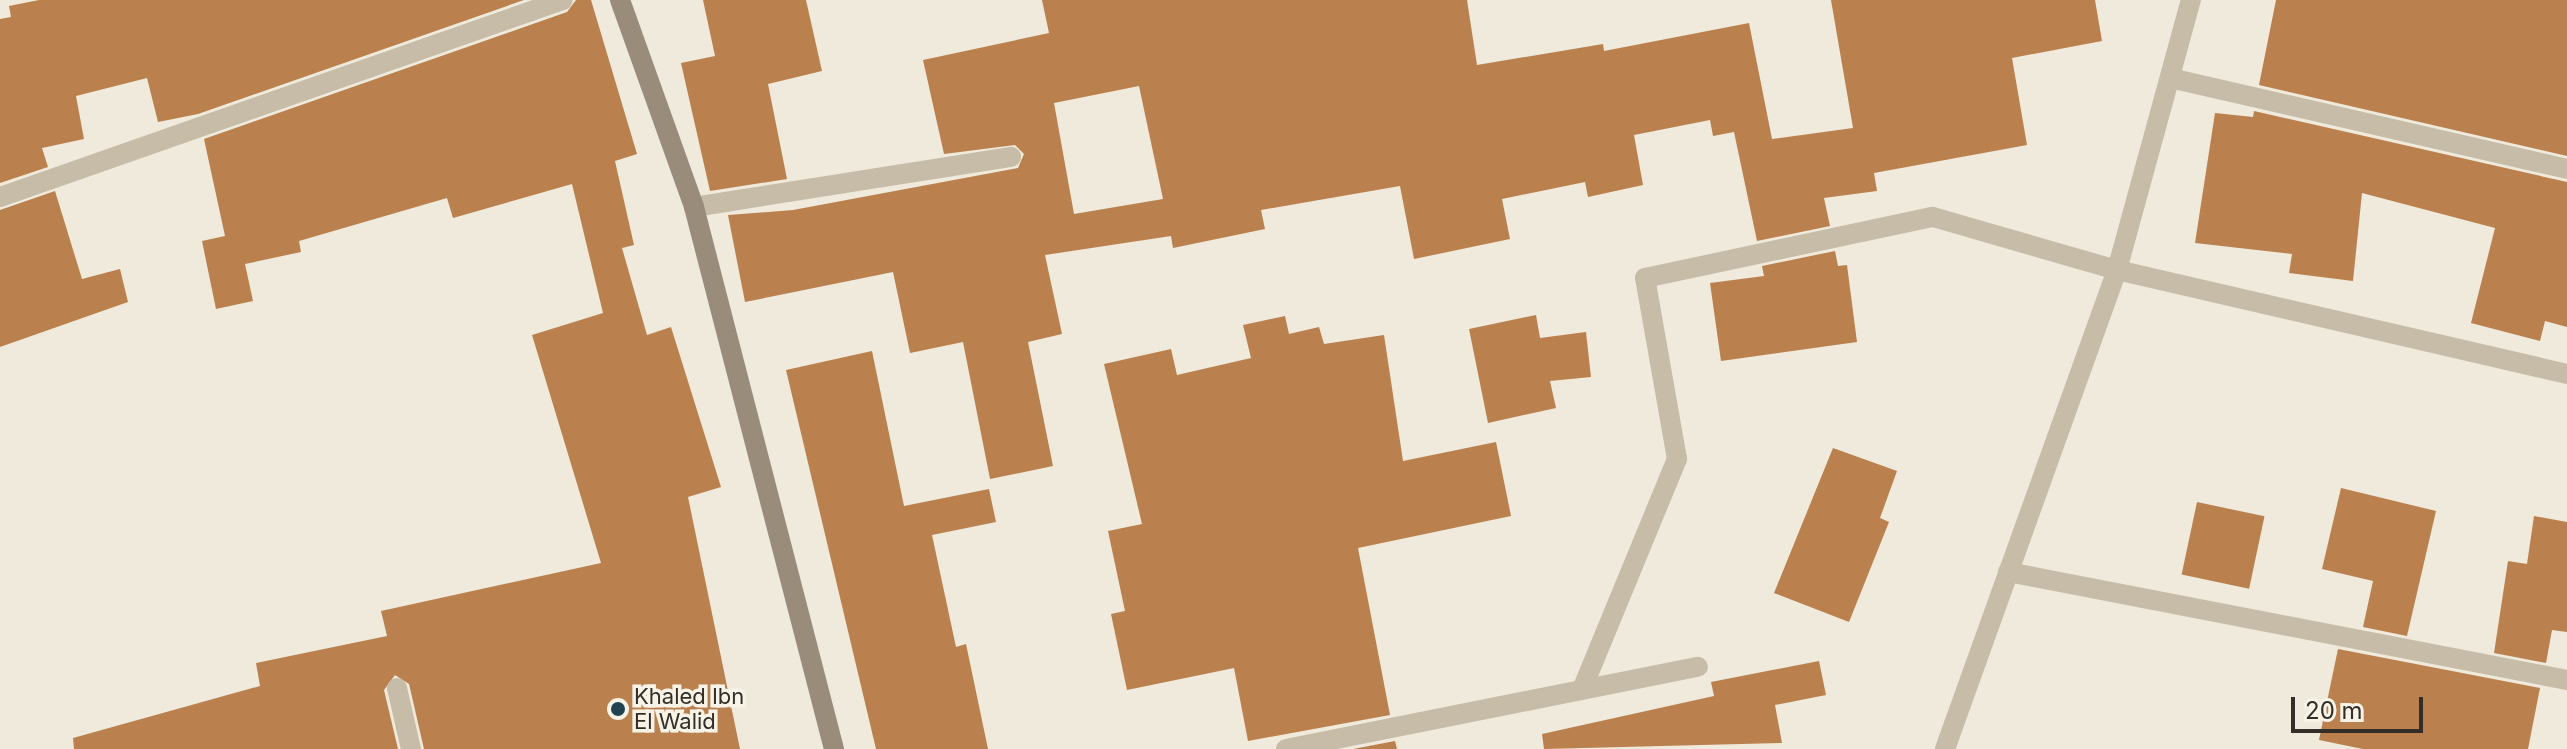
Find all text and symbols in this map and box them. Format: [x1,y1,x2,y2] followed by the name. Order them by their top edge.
[2295,681,2427,731] scale bar
[634,683,744,734] place label: Khaled Ibn El Walid
[2305,696,2363,725] text: 20 m
[609,700,627,718] marker: Khaled Ibn El Walid

